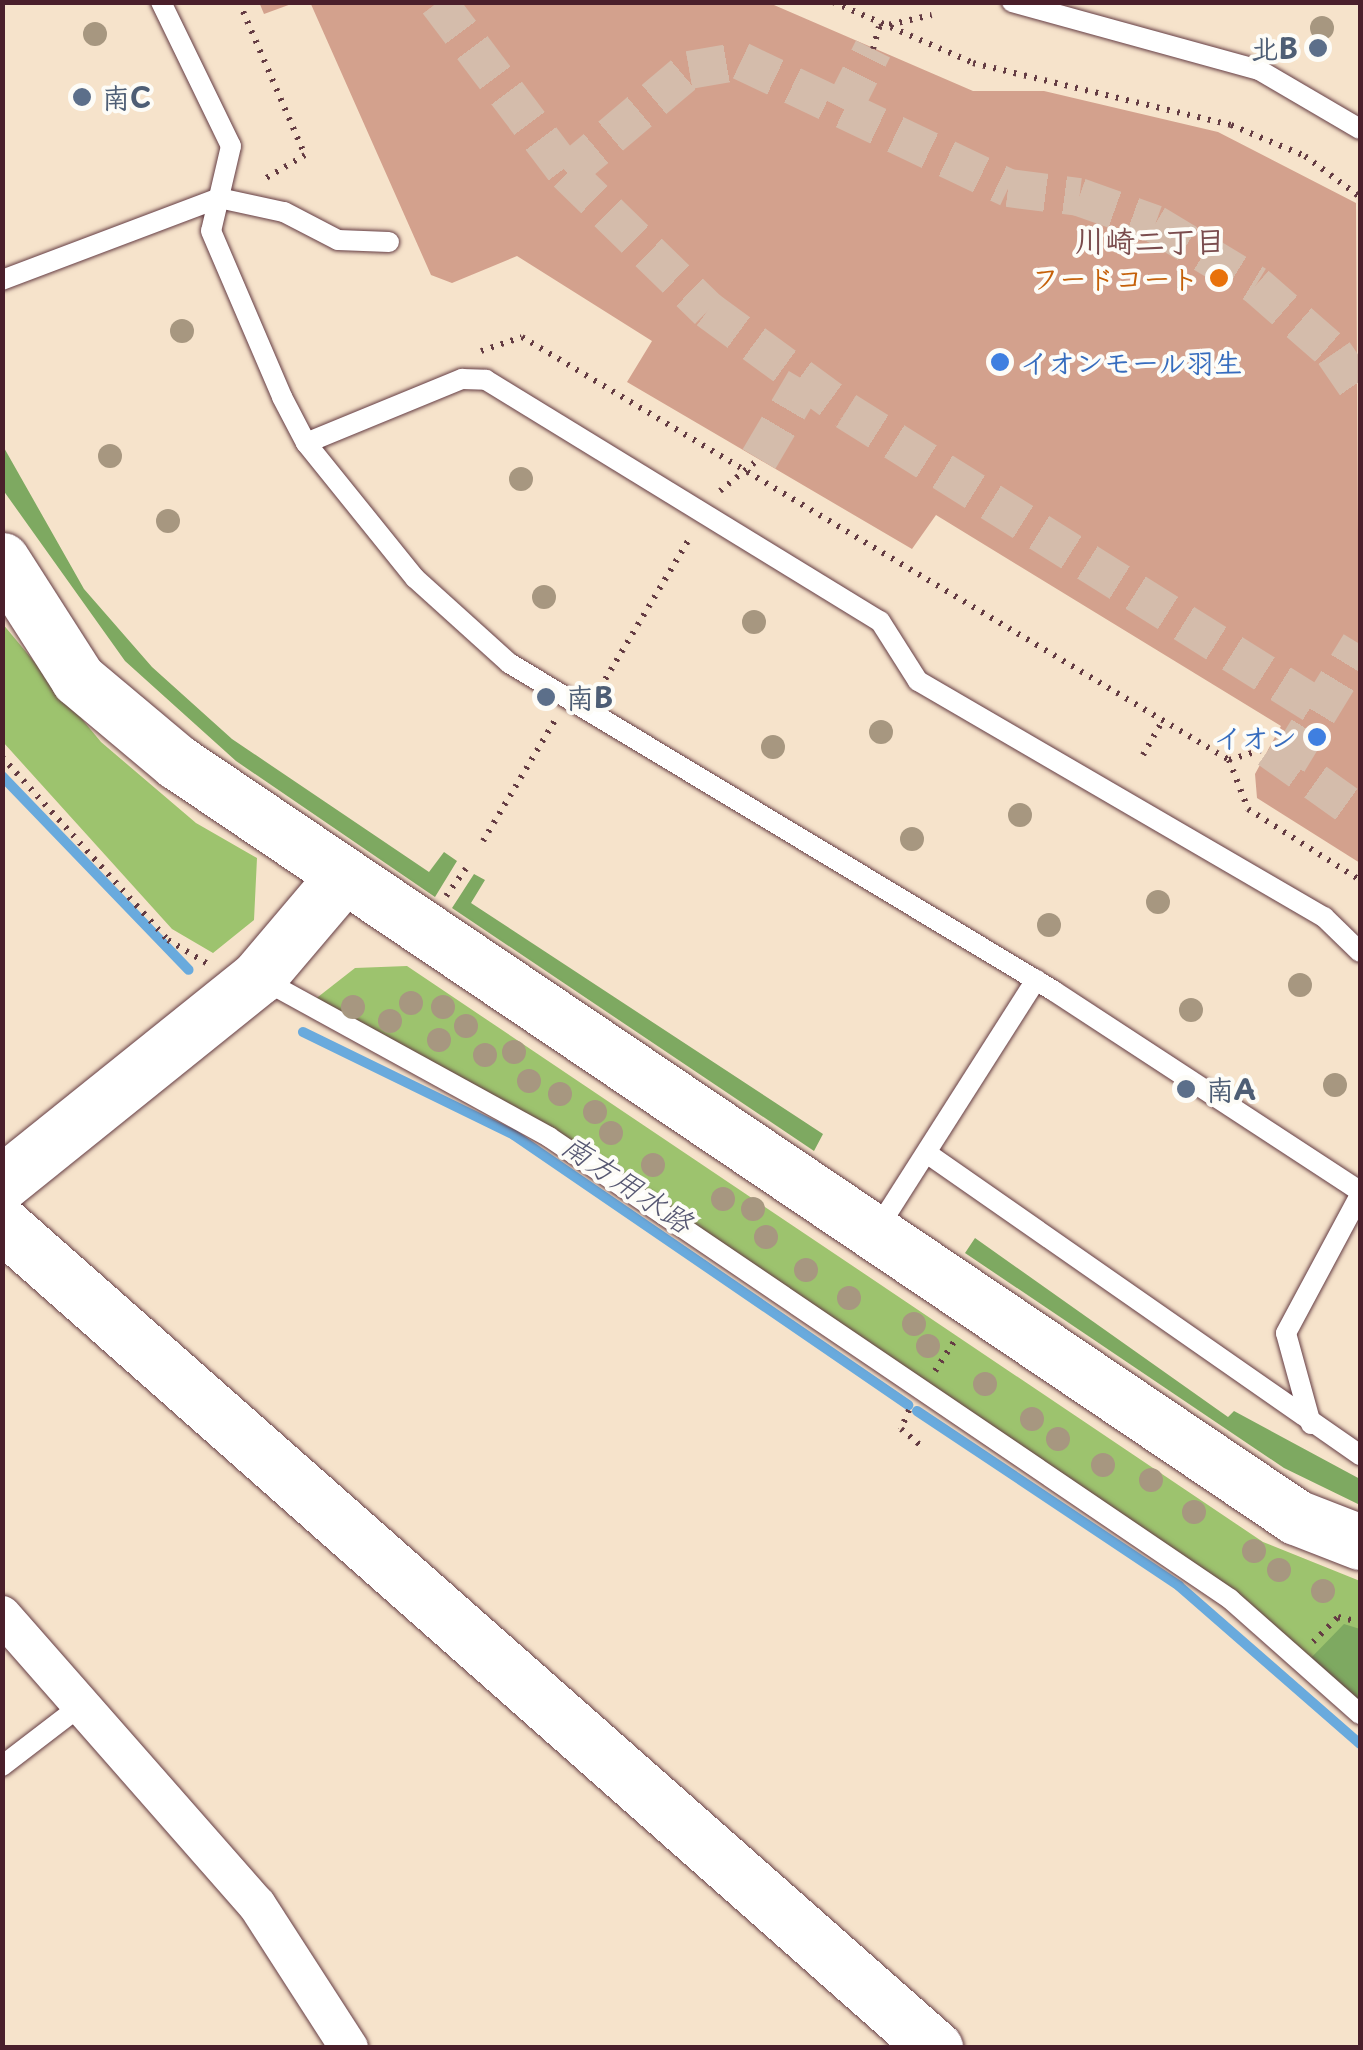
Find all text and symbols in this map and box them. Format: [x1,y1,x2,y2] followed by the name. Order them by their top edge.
[1251,31,1298,65] place label: 北B
[1307,37,1329,59] marker: 北B
[102,80,151,114] place label: 南C
[71,86,93,108] marker: 南C
[1075,222,1225,258] district label: 川崎二丁目
[1032,261,1199,295] place label: フードコート
[1208,267,1230,289] marker: フードコート
[1020,345,1244,379] place label: イオンモール羽生
[989,351,1011,373] marker: イオンモール羽生
[566,680,613,714] place label: 南B
[535,686,557,708] marker: 南B
[1213,720,1297,754] place label: イオン
[1306,726,1328,748] marker: イオン
[1206,1072,1256,1106] place label: 南A
[1175,1078,1197,1100] marker: 南A
[556,1126,700,1240] water label: 南方用水路

